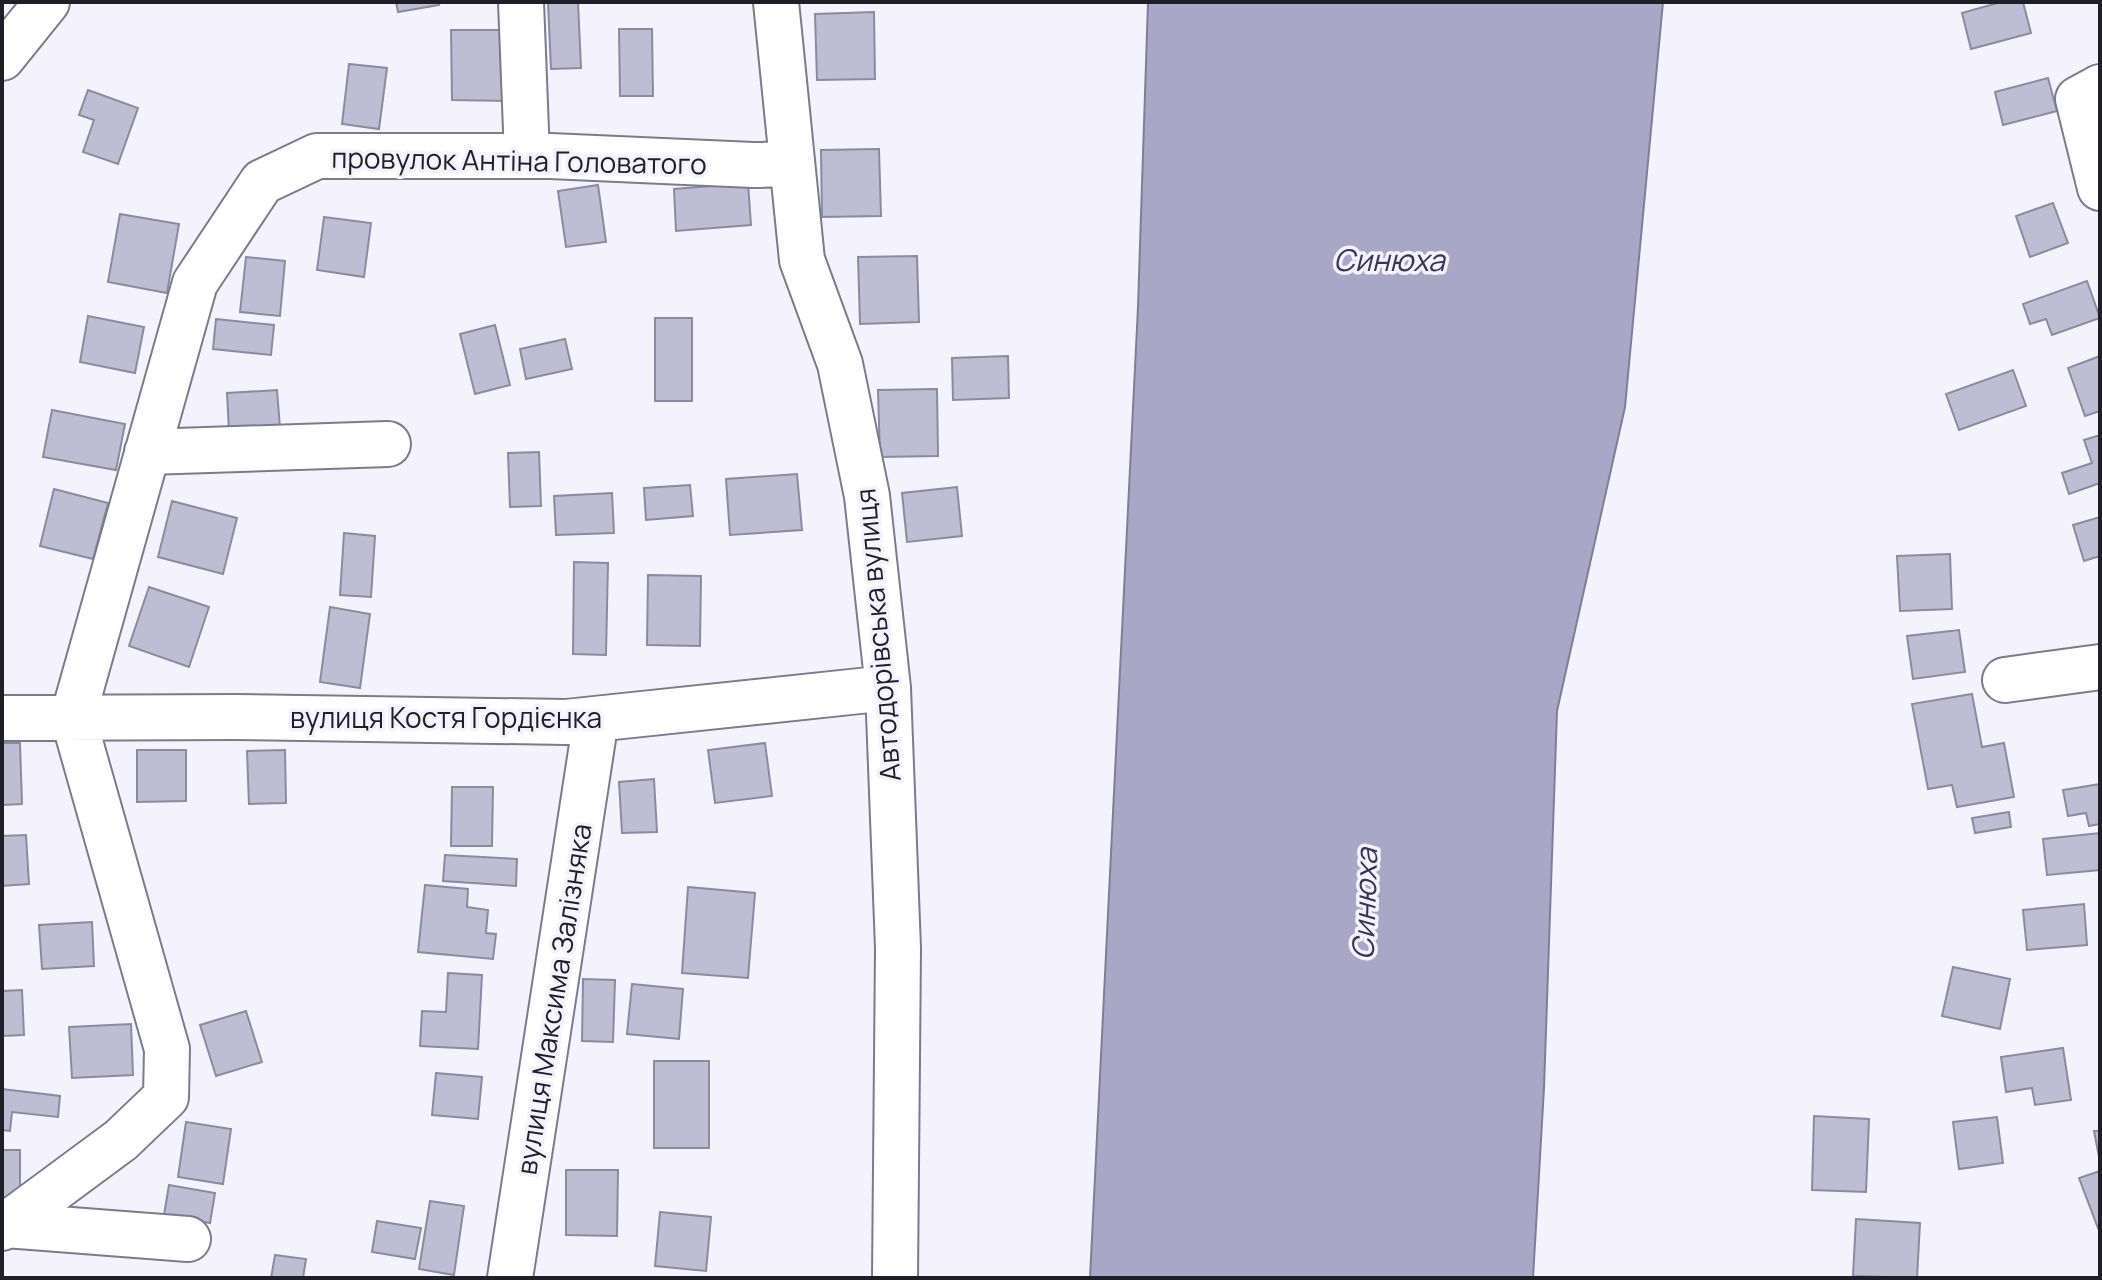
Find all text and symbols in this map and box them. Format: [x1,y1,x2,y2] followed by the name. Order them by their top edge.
[331,138,707,182] street label: провулок Антіна Головатого
[1333,239,1446,280] water label: Синюха
[845,487,909,783] street label: Автодорівська вулиця
[290,698,602,736] street label: вулиця Костя Гордієнка
[506,821,600,1177] street label: вулиця Максима Залізняка
[1342,846,1386,960] water label: Синюха

